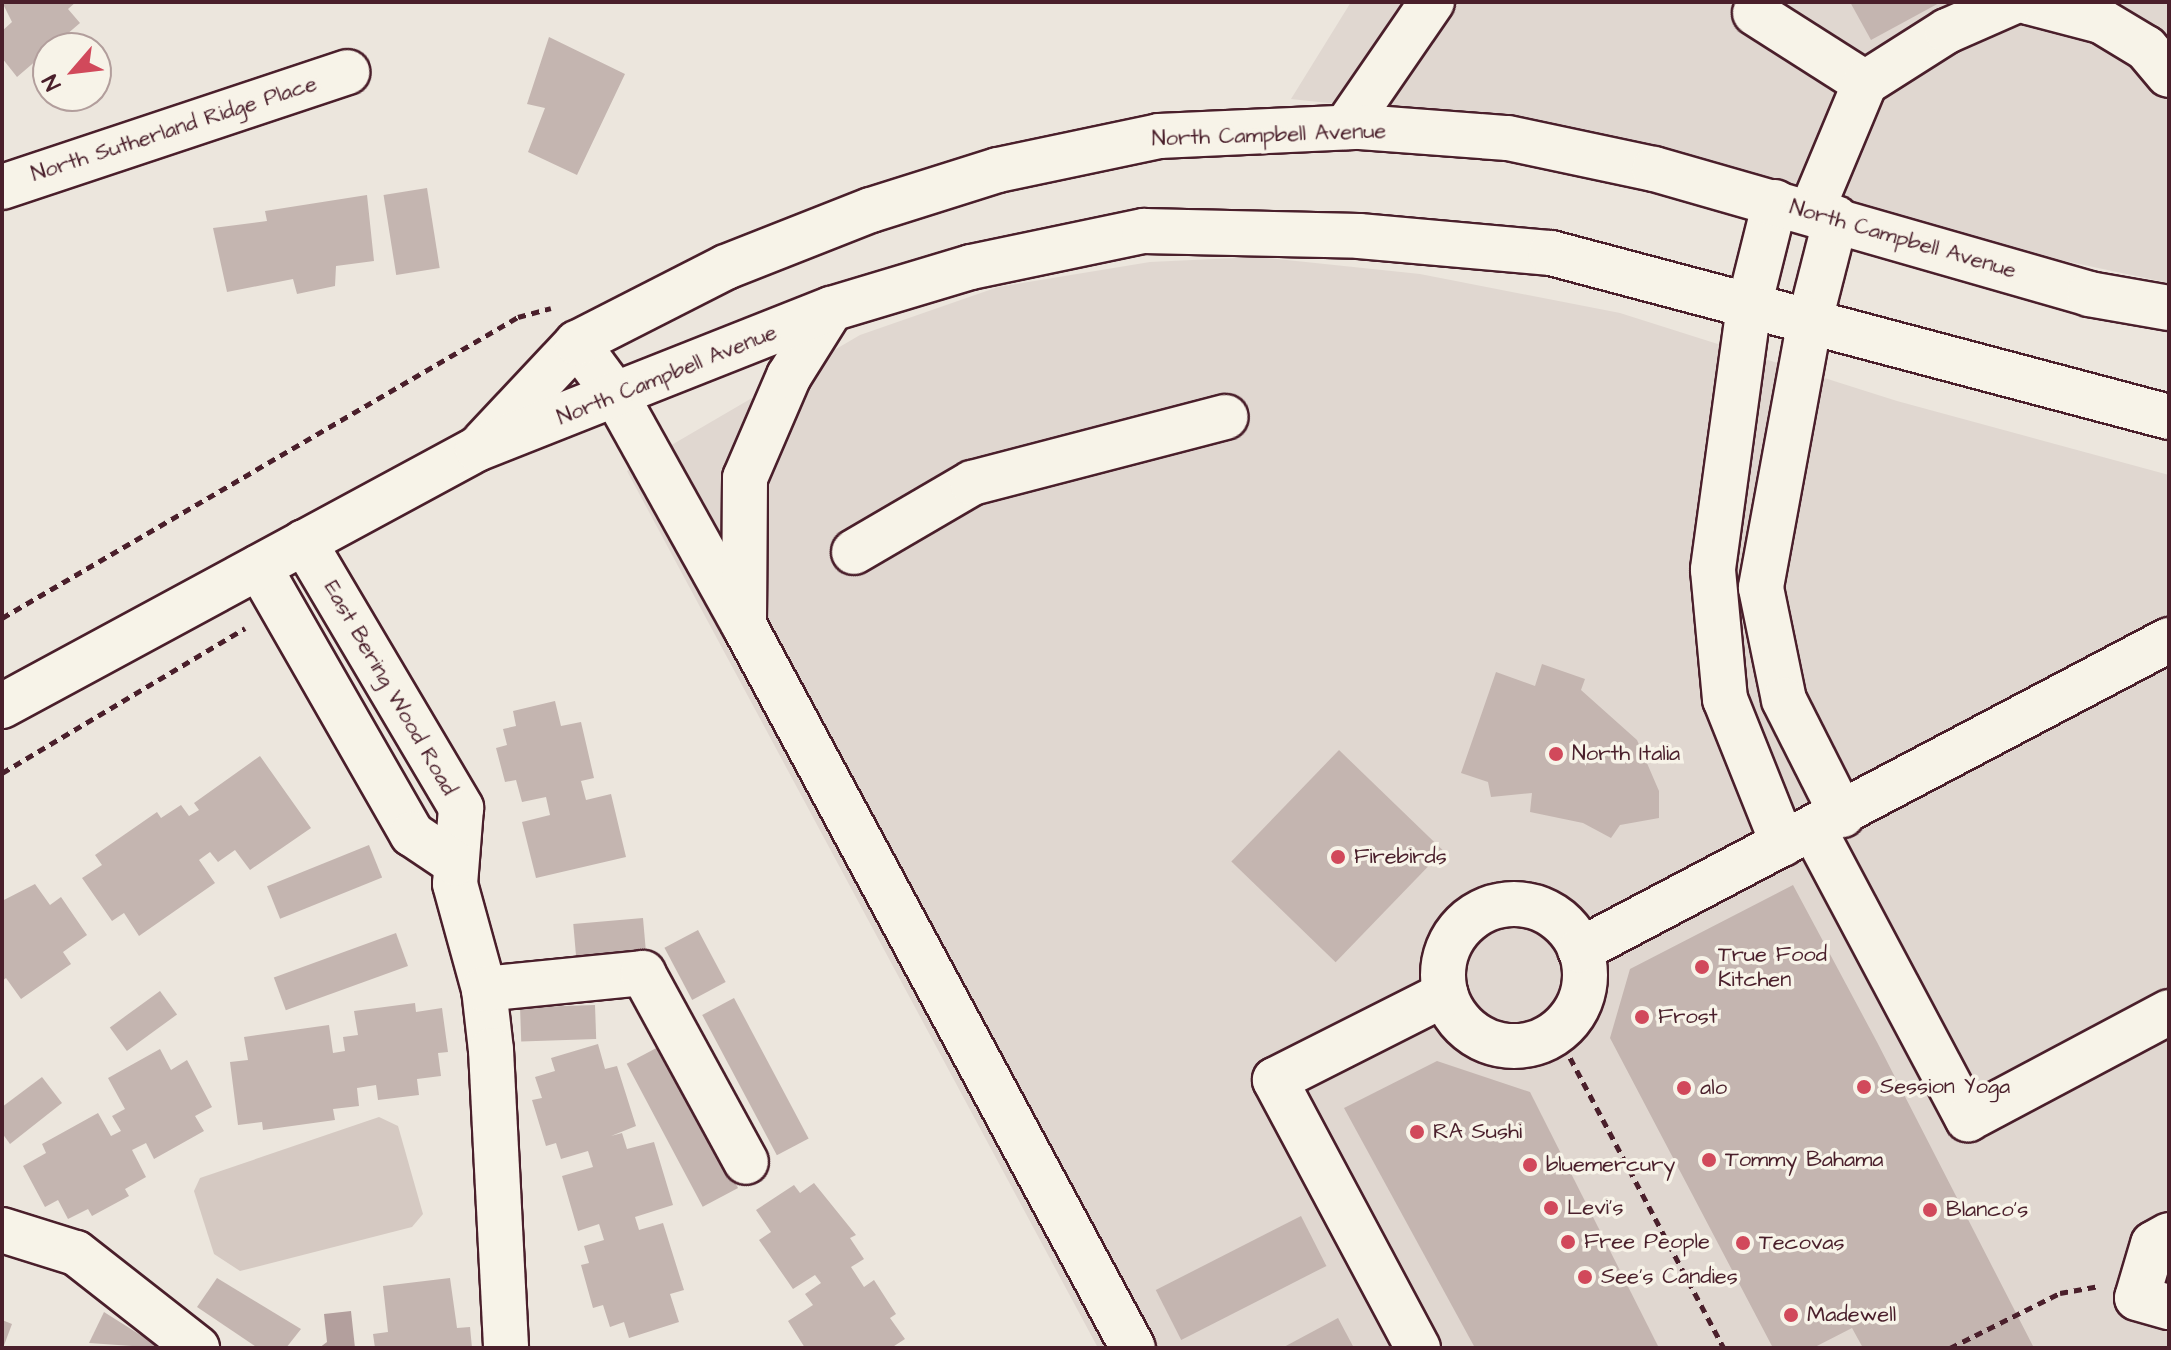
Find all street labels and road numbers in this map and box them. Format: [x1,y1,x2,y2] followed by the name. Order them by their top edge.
[28,70,320,188] street label: North Sutherland Ridge Place
[1151,118,1387,152] street label: North Campbell Avenue
[1787,194,2019,284] street label: North Campbell Avenue
[553,319,781,431] street label: North Campbell Avenue
[318,576,462,800] street label: East Bering Wood Road

